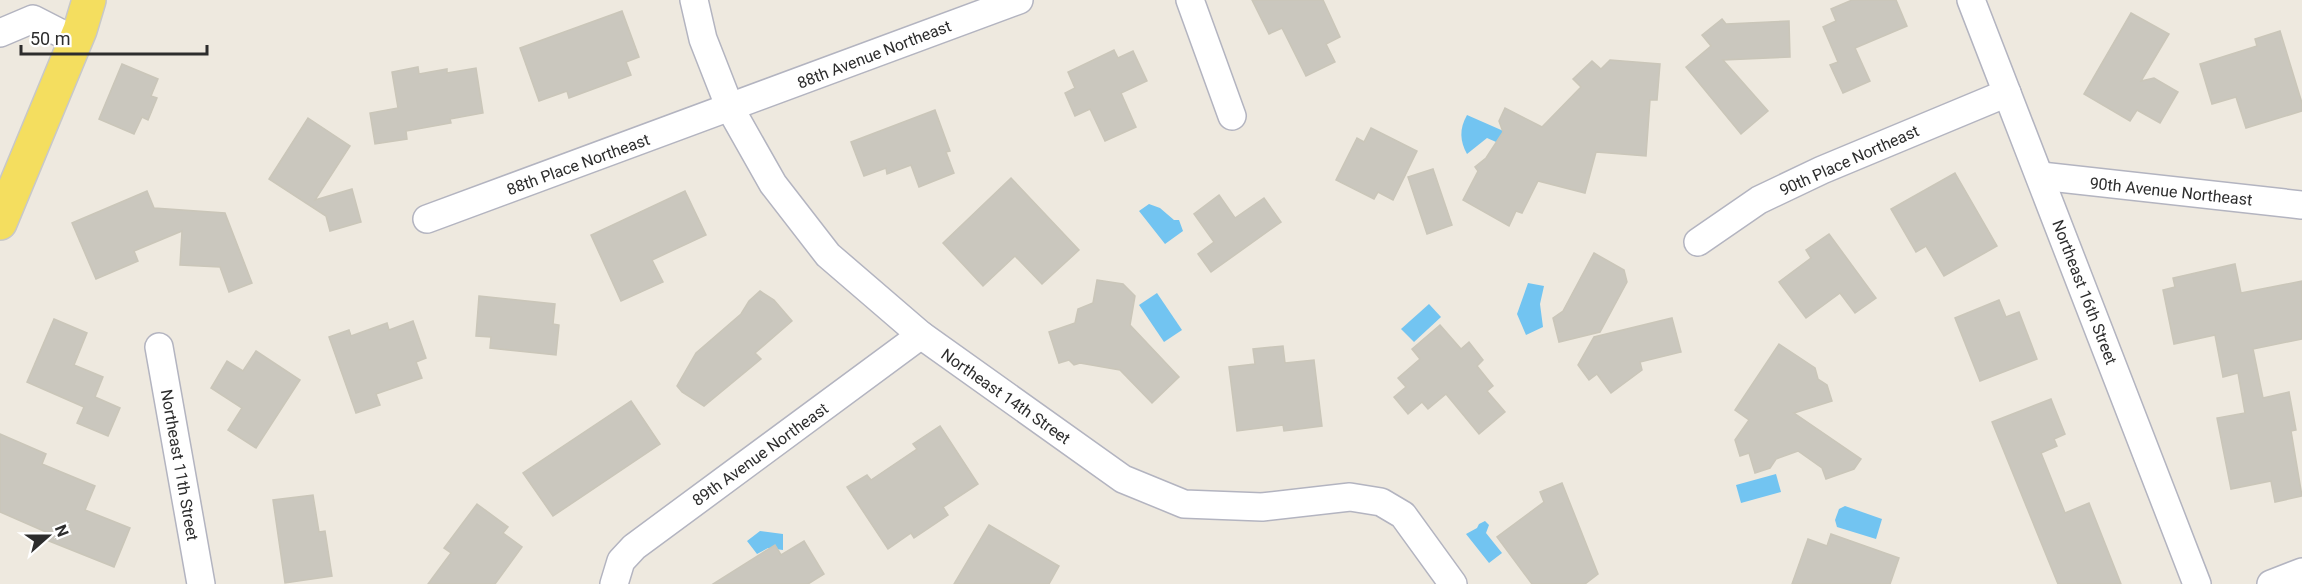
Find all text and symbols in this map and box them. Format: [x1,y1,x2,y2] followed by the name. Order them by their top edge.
[795,16,954,93] street label: 88th Avenue Northeast
[21,18,207,56] scale bar
[30,28,70,49] text: 50 m
[1777,121,1922,200] street label: 90th Place Northeast
[504,130,652,199] street label: 88th Place Northeast
[2089,174,2253,209] street label: 90th Avenue Northeast
[2048,217,2121,367] street label: Northeast 16th Street
[937,345,1074,448] street label: Northeast 14th Street
[157,388,202,542] street label: Northeast 11th Street
[689,399,832,510] street label: 89th Avenue Northeast
[18,506,78,566] north arrow
[51,522,72,539] text: N

